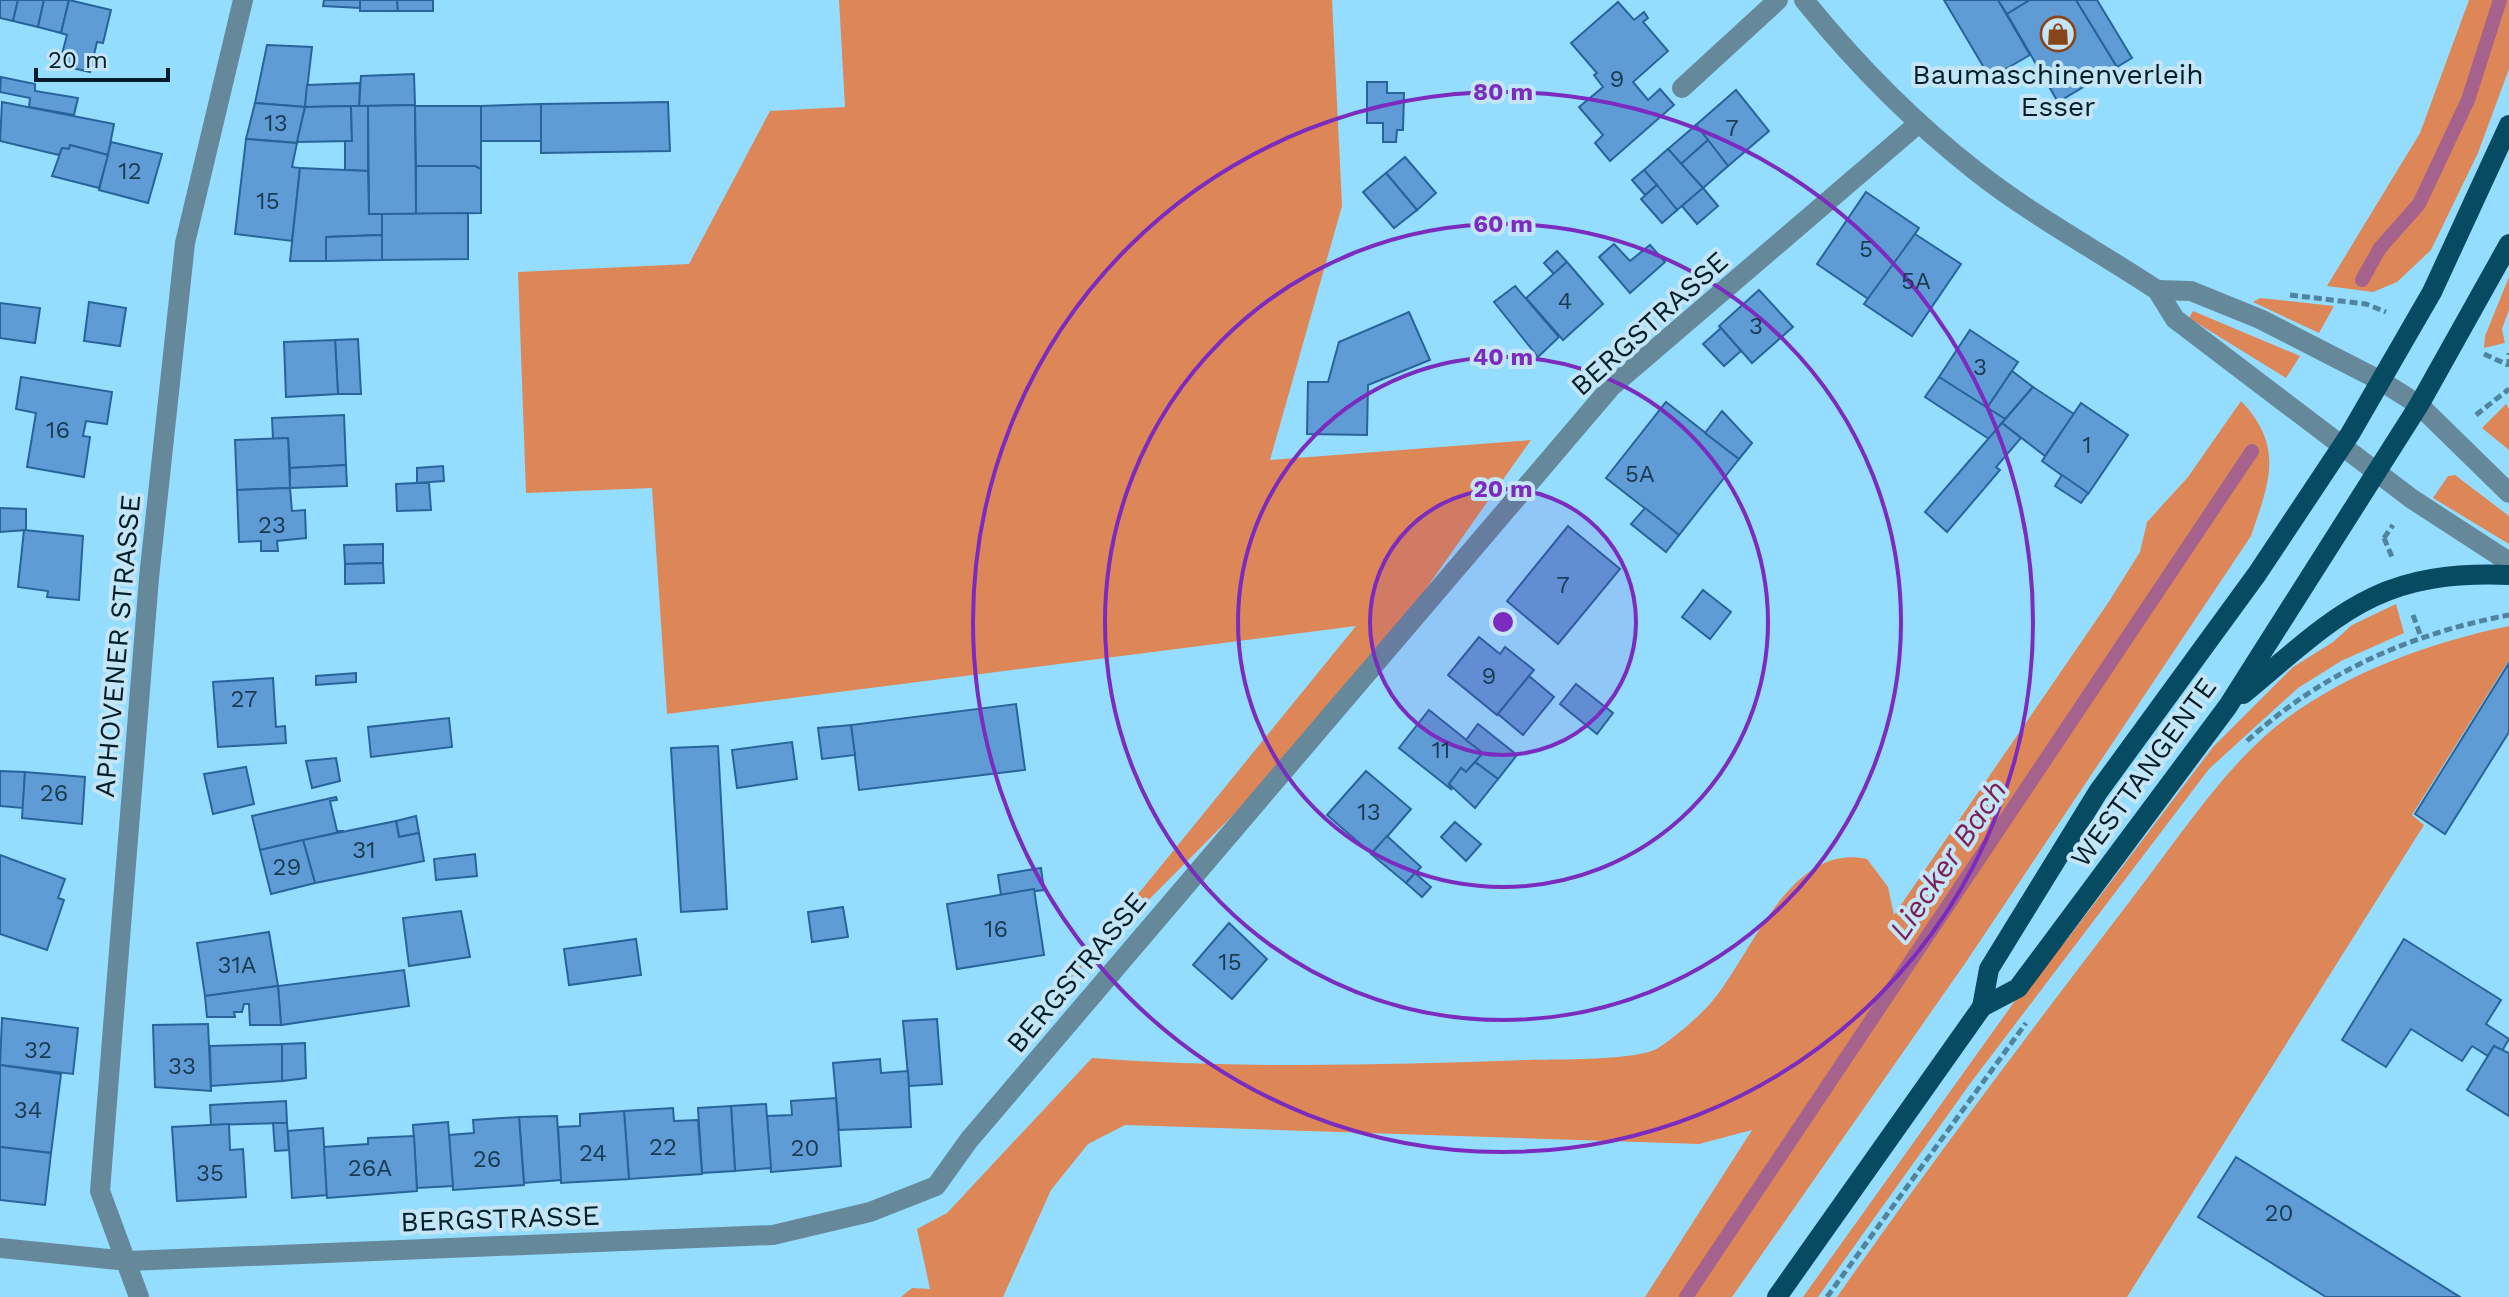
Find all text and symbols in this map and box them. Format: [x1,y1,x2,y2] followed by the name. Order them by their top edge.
[2039,15,2077,53] shop icon: Baumaschinenverleih Esser
[36,32,168,82] scale bar
[48,46,108,74] text: 20 m
[1912,58,2204,123] place label: Baumaschinenverleih Esser
[1610,65,1624,93] house number: 9
[1473,78,1533,106] text: 80 m
[264,109,288,137] house number: 13
[1725,114,1739,142] house number: 7
[118,157,142,185] house number: 12
[256,187,280,215] house number: 15
[1473,210,1533,238] text: 60 m
[1859,235,1873,263] house number: 5
[1564,244,1735,402] street label: BERGSTRASSE
[1901,267,1931,295] house number: 5A
[1558,287,1572,315] house number: 4
[1749,312,1763,340] house number: 3
[1473,343,1533,371] text: 40 m
[1973,353,1987,381] house number: 3
[46,416,70,444] house number: 16
[2082,431,2092,459] house number: 1
[1625,460,1655,488] house number: 5A
[1473,475,1533,503] text: 20 m
[88,493,147,799] street label: APHOVENER STRASSE
[258,511,286,539] house number: 23
[1556,571,1570,599] house number: 7
[1489,608,1517,636] centre of rings
[1482,662,1496,690] house number: 9
[2064,671,2223,873] street label: WESTTANGENTE
[231,685,257,713] house number: 27
[1432,736,1450,764] house number: 11
[1882,774,2014,946] water label: Liecker Bach
[40,779,68,807] house number: 26
[1357,798,1381,826] house number: 13
[352,836,376,864] house number: 31
[273,853,301,881] house number: 29
[1000,885,1153,1059] street label: BERGSTRASSE
[984,915,1008,943] house number: 16
[1218,948,1242,976] house number: 15
[217,951,257,979] house number: 31A
[24,1036,52,1064] house number: 32
[168,1052,196,1080] house number: 33
[14,1096,42,1124] house number: 34
[649,1133,677,1161] house number: 22
[791,1134,819,1162] house number: 20
[579,1139,607,1167] house number: 24
[473,1145,501,1173] house number: 26
[348,1154,392,1182] house number: 26A
[196,1159,224,1187] house number: 35
[400,1199,600,1238] street label: BERGSTRASSE
[2265,1199,2293,1227] house number: 20

